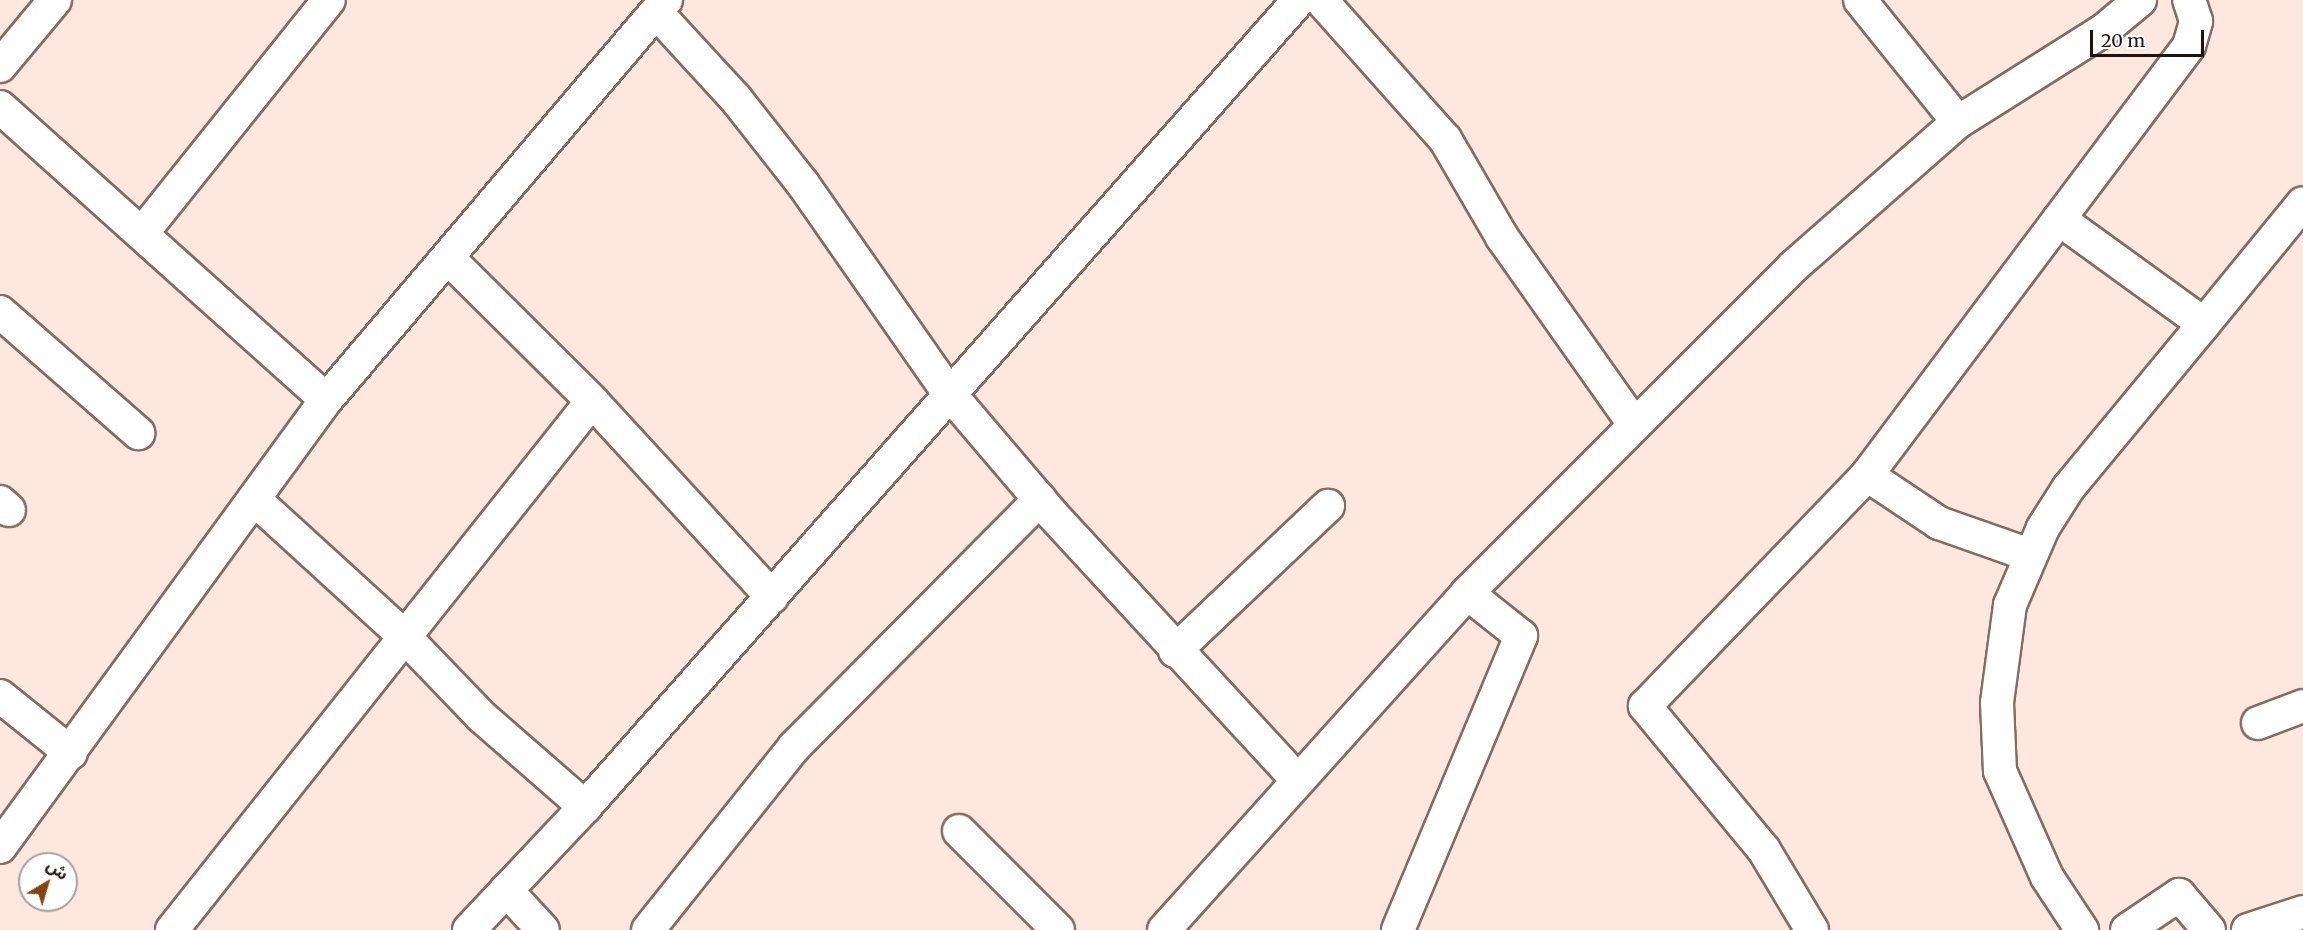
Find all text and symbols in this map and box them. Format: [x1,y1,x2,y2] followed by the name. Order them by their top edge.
[2093,18,2207,56] scale bar
[2101,29,2145,52] text: 20 m
[18,852,78,912] north arrow
[43,855,73,884] text: ش

